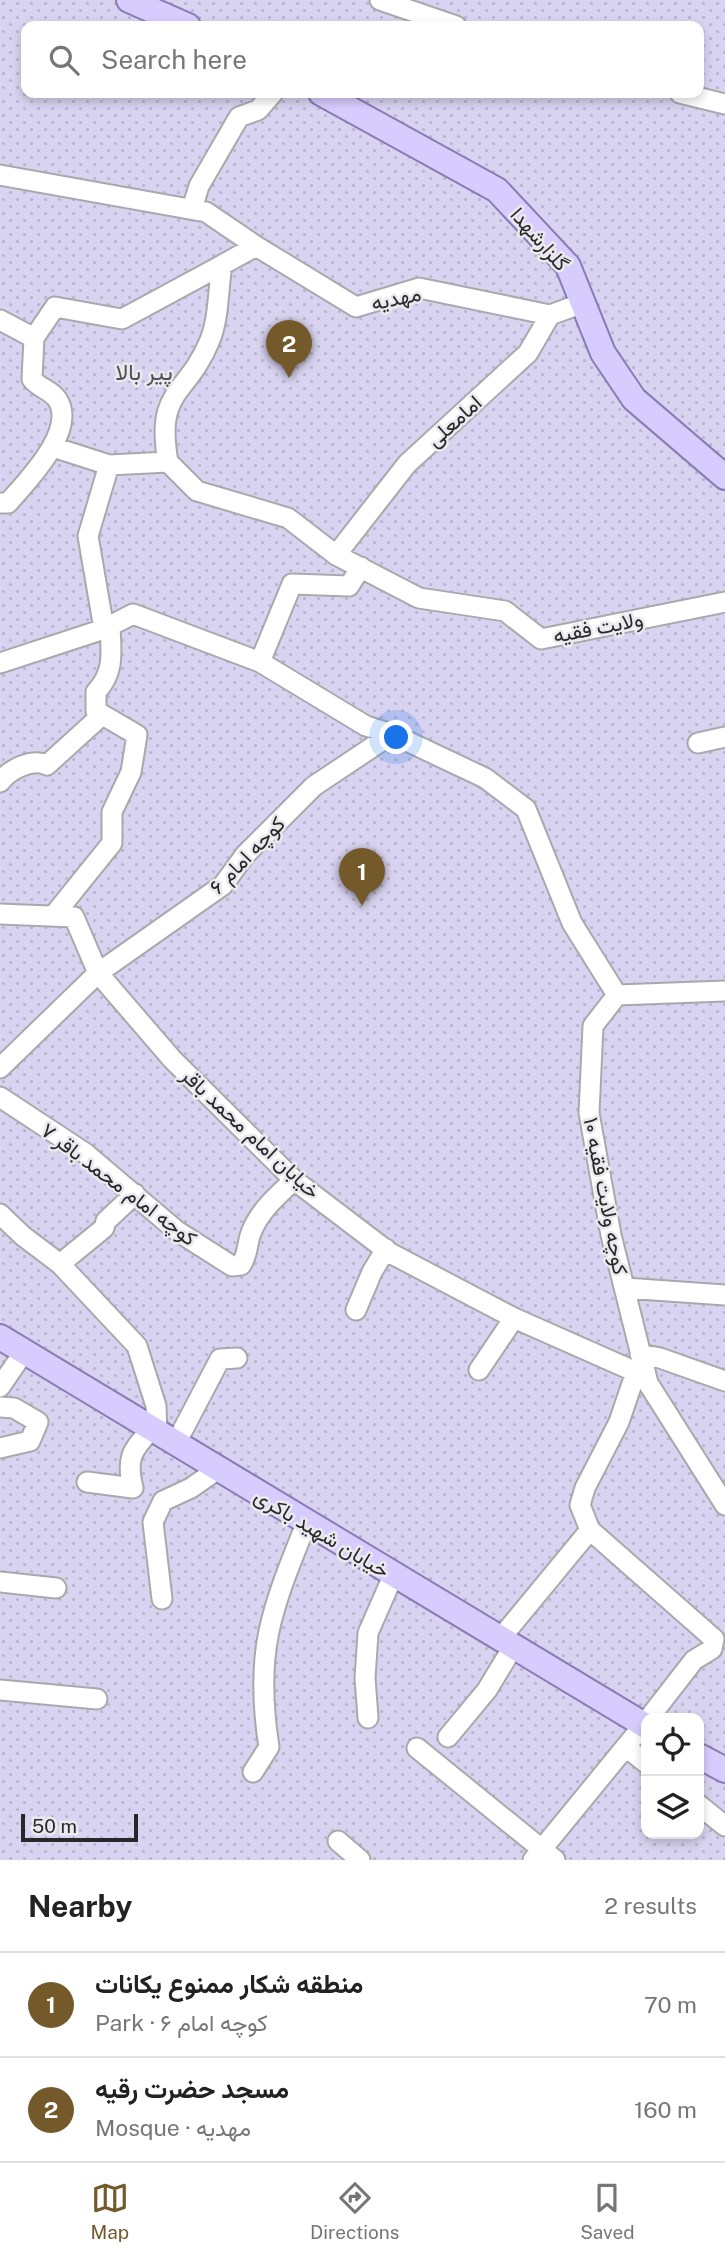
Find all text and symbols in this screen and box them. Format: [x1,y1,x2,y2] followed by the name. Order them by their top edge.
[21,21,704,98] search box
[45,41,83,79] icon: search
[101,44,247,75] text: Search here
[505,202,574,277] street label: گلزارشهدا
[369,281,423,316] street label: مهدیه
[266,320,312,378] pin: 2
[115,358,173,388] district label: پیر بالا
[421,390,487,452] street label: امامعلی
[551,606,645,649] street label: ولایت فقیه
[379,720,413,754] your location
[204,811,292,900] street label: کوچه امام ۶
[339,848,385,906] pin: 1
[174,1062,326,1205] street label: خیابان امام محمد باقر
[577,1115,634,1277] street label: کوچه ولایت فقیه ۱۰
[35,1117,202,1252] street label: کوچه امام محمد باقر ۷
[249,1483,394,1584] street label: خیابان شهید باکری
[641,1713,704,1839] map controls
[641,1713,704,1776] button: locate
[641,1776,704,1839] button: layers
[21,1811,138,1843] scale bar
[32,1815,77,1837] text: 50 m
[28,1888,132,1924] text: Nearby
[604,1892,697,1919] text: 2 results
[95,1968,363,1999] text: منطقه شکار ممنوع یکانات
[46,1991,56,2018] text: 1
[644,1991,697,2018] text: 70 m
[95,2009,268,2036] text: Park · کوچه امام ۶
[95,2073,289,2104] text: مسجد حضرت رقیه
[44,2096,58,2123] text: 2
[634,2096,697,2123] text: 160 m
[95,2114,251,2141] text: Mosque · مهدیه
[90,2179,129,2243] tab: Map
[310,2179,399,2243] tab: Directions
[580,2179,635,2243] tab: Saved

